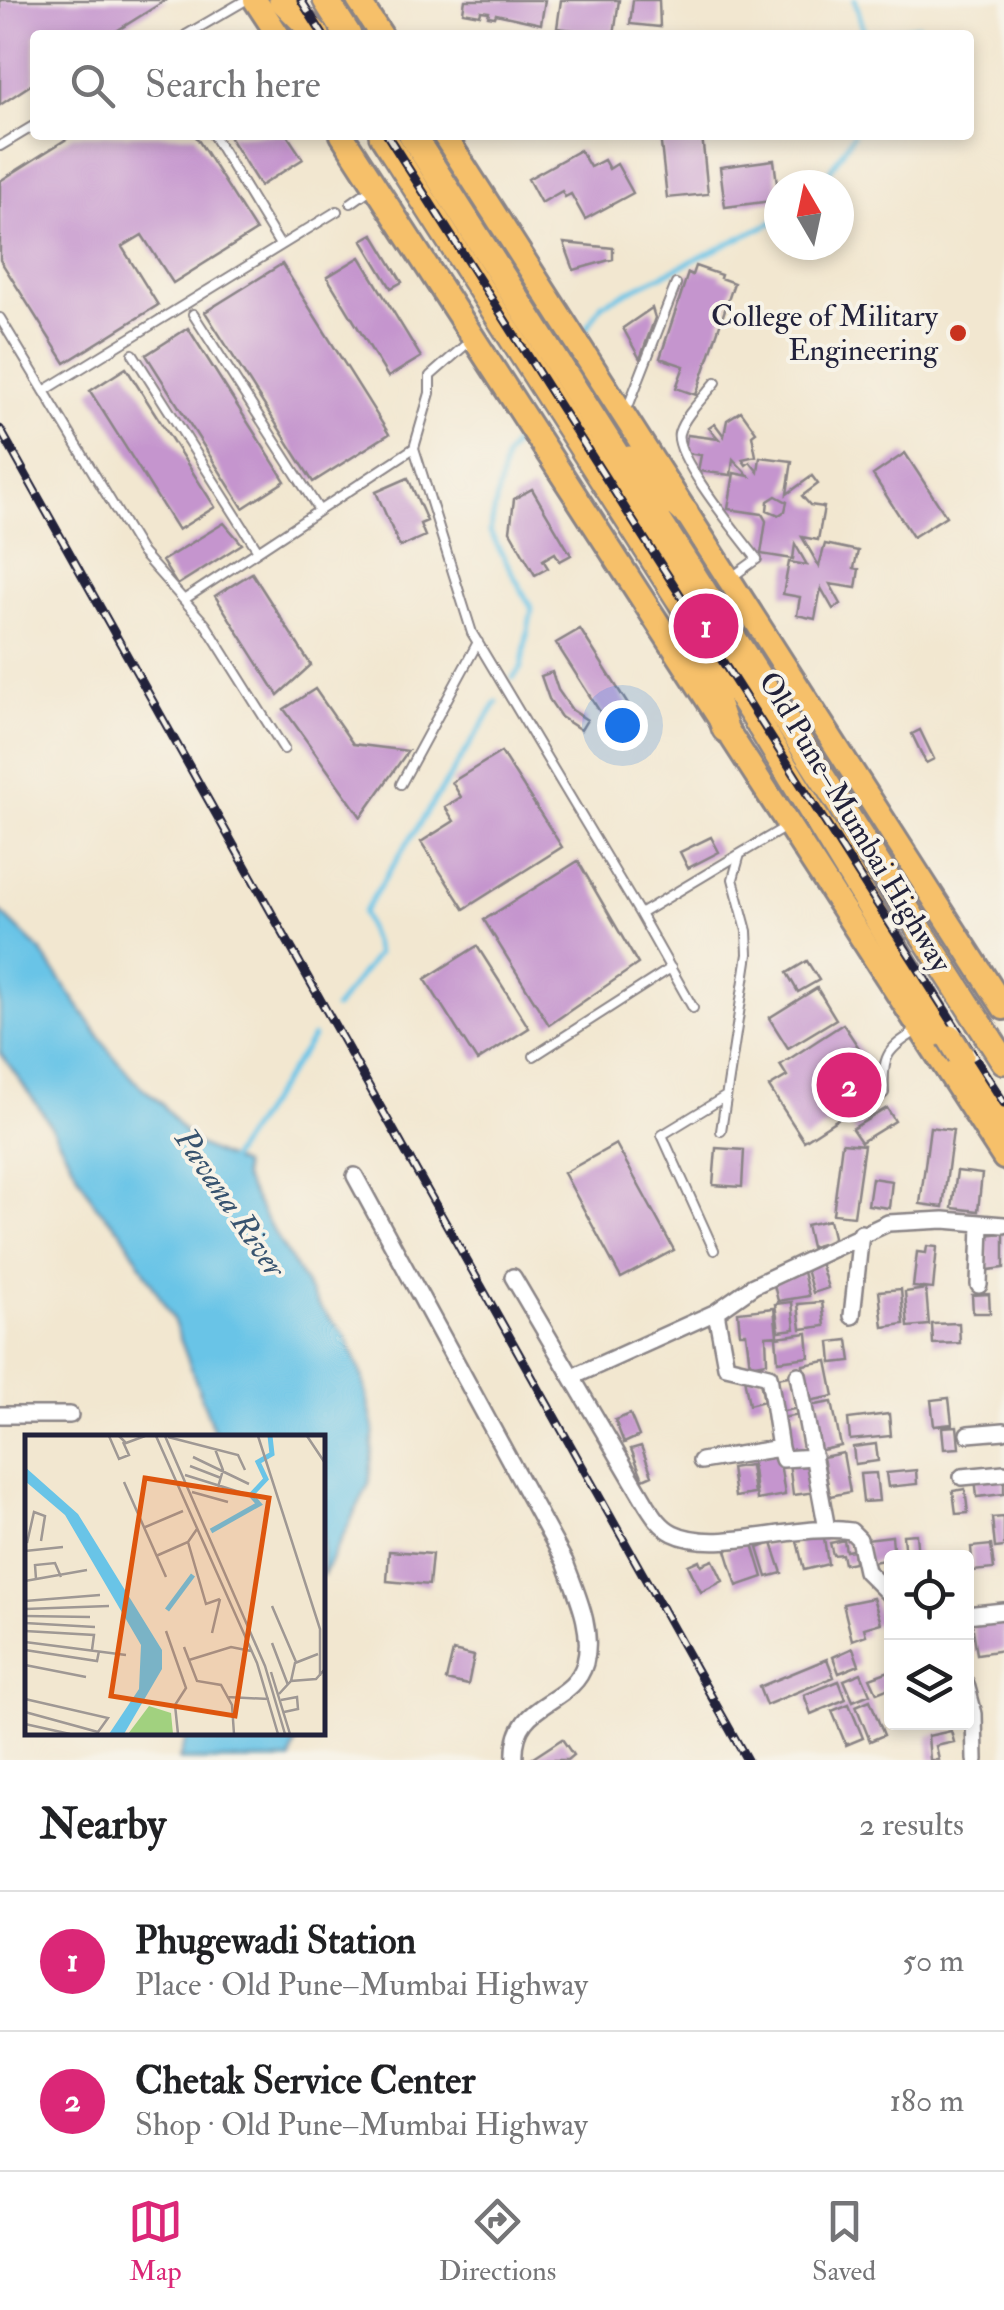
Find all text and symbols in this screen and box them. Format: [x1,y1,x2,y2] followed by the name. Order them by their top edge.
[30,30,974,140] search box
[65,58,120,113] icon: search
[145,61,321,109] text: Search here
[764,170,854,260] north arrow
[711,298,939,369] place label: College of Military Engineering
[947,322,969,344] marker: College of Military Engineering
[674,588,738,664] pin: 1
[751,665,960,980] street label: Old Pune–Mumbai Highway
[597,700,648,751] your location
[816,1048,882,1122] pin: 2
[165,1120,296,1287] water label: Pavana River
[25,1435,325,1735] inset map
[884,1550,974,1730] map controls
[884,1550,974,1640] button: locate
[884,1640,974,1730] button: layers
[40,1799,166,1851] text: Nearby
[859,1805,964,1845] text: 2 results
[135,1917,416,1965] text: Phugewadi Station
[67,1941,78,1981] text: 1
[902,1941,964,1981] text: 50 m
[135,1965,588,2005] text: Place · Old Pune–Mumbai Highway
[135,2057,475,2105] text: Chetak Service Center
[64,2081,81,2121] text: 2
[890,2081,964,2121] text: 180 m
[135,2105,588,2145] text: Shop · Old Pune–Mumbai Highway
[128,2194,183,2289] tab: Map
[439,2194,556,2289] tab: Directions
[812,2194,876,2289] tab: Saved

